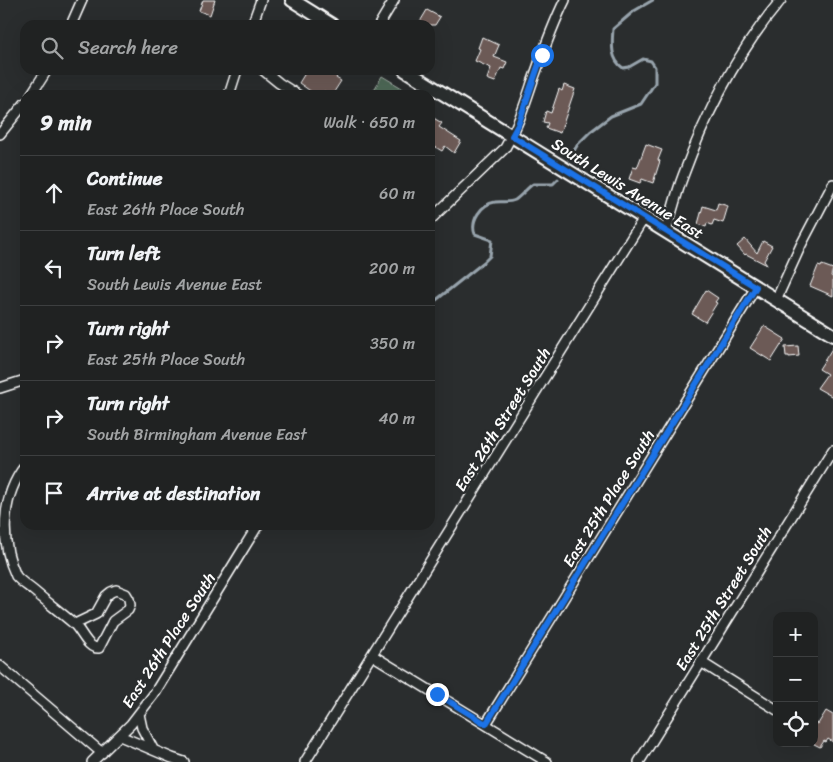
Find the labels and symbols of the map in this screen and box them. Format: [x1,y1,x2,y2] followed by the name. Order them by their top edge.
[531,44,554,67] route start
[546,130,710,247] street label: South Lewis Avenue East
[446,341,559,497] street label: East 26th Street South
[554,424,663,573] street label: East 25th Place South
[667,520,780,677] street label: East 25th Street South
[113,566,223,714] street label: East 26th Place South
[426,683,449,706] route end

